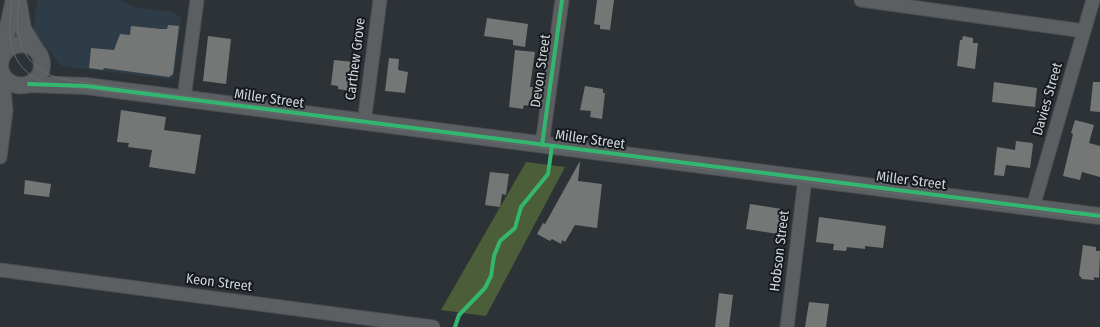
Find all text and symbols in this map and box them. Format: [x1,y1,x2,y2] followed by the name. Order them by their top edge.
[343,17,369,101] street label: Carthew Grove
[528,33,554,109] street label: Devon Street
[1030,61,1066,137] street label: Davies Street
[233,86,305,112] street label: Miller Street
[554,127,626,153] street label: Miller Street
[875,168,947,194] street label: Miller Street
[767,209,793,293] street label: Hobson Street
[185,271,253,295] street label: Keon Street

